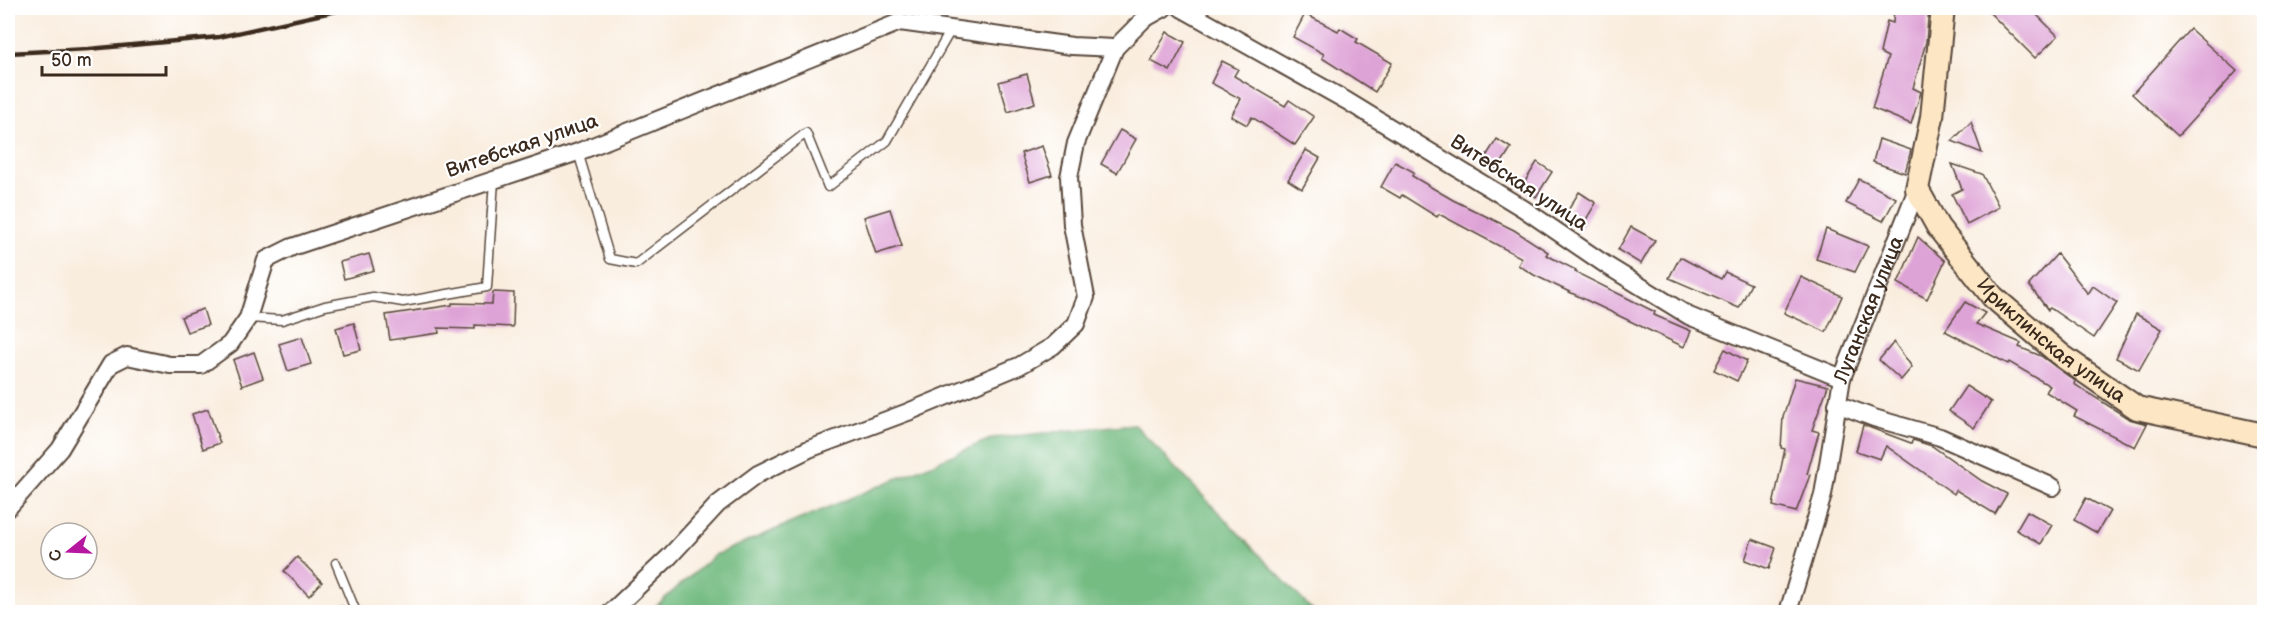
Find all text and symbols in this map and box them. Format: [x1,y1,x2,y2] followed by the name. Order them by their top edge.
[42,39,166,77] scale bar
[51,50,92,71] text: 50 m
[443,109,601,183] street label: Витебская улица
[1446,130,1592,236] street label: Витебская улица
[1829,233,1909,388] street label: Луганская улица
[1971,274,2130,408] street label: Ириклинская улица
[39,521,99,581] north arrow
[45,547,67,563] text: С

